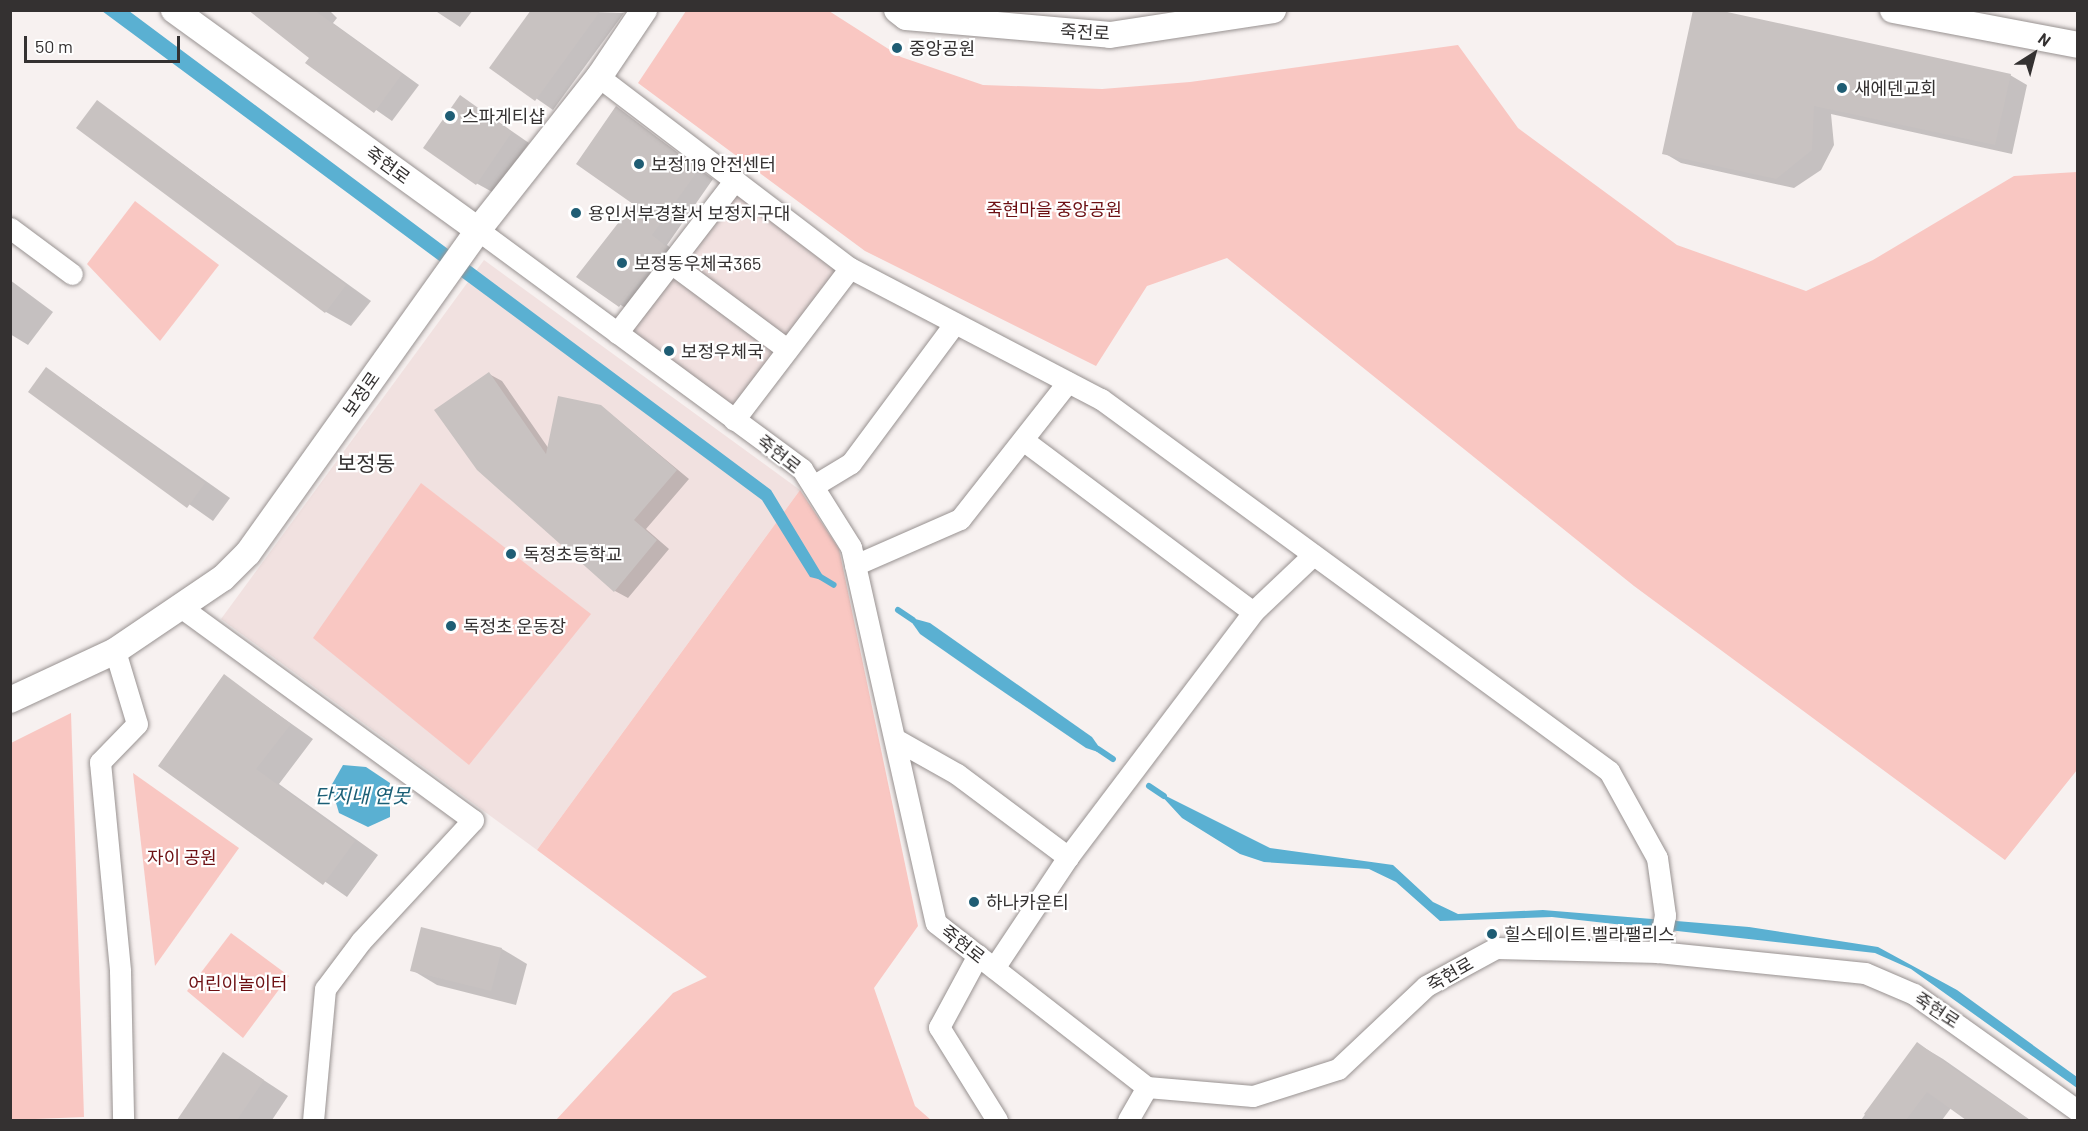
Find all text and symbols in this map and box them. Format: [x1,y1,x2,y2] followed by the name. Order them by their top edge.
[1060,20,1110,44] street label: 죽전로
[27,24,183,62] scale bar
[2004,24,2064,84] north arrow
[2035,28,2055,50] text: N
[35,35,73,57] text: 50 m
[909,37,975,59] place label: 중앙공원
[890,41,904,55] marker: 중앙공원
[1854,77,1937,99] place label: 새에덴교회
[1835,81,1849,95] marker: 새에덴교회
[462,105,545,127] place label: 스파게티샵
[443,109,457,123] marker: 스파게티샵
[362,142,414,188] street label: 죽현로
[651,153,776,175] place label: 보정119 안전센터
[632,157,646,171] marker: 보정119 안전센터
[986,198,1122,220] park label: 죽현마을 중앙공원
[588,202,790,224] place label: 용인서부경찰서 보정지구대
[569,206,583,220] marker: 용인서부경찰서 보정지구대
[634,252,761,274] place label: 보정동우체국365
[615,256,629,270] marker: 보정동우체국365
[681,340,764,362] place label: 보정우체국
[662,344,676,358] marker: 보정우체국
[338,367,384,421] street label: 보정로
[753,430,805,478] street label: 죽현로
[337,450,395,476] district label: 보정동
[523,543,622,565] place label: 독정초등학교
[504,547,518,561] marker: 독정초등학교
[463,615,566,637] place label: 독정초 운동장
[444,619,458,633] marker: 독정초 운동장
[314,783,410,807] water label: 단지내 연못
[147,846,217,868] park label: 자이 공원
[986,891,1069,913] place label: 하나카운티
[967,895,981,909] marker: 하나카운티
[937,920,989,968] street label: 죽현로
[1504,923,1675,945] place label: 힐스테이트.벨라팰리스
[1485,927,1499,941] marker: 힐스테이트.벨라팰리스
[1423,952,1477,996] street label: 죽현로
[188,972,288,994] park label: 어린이놀이터
[1910,987,1964,1033] street label: 죽현로

